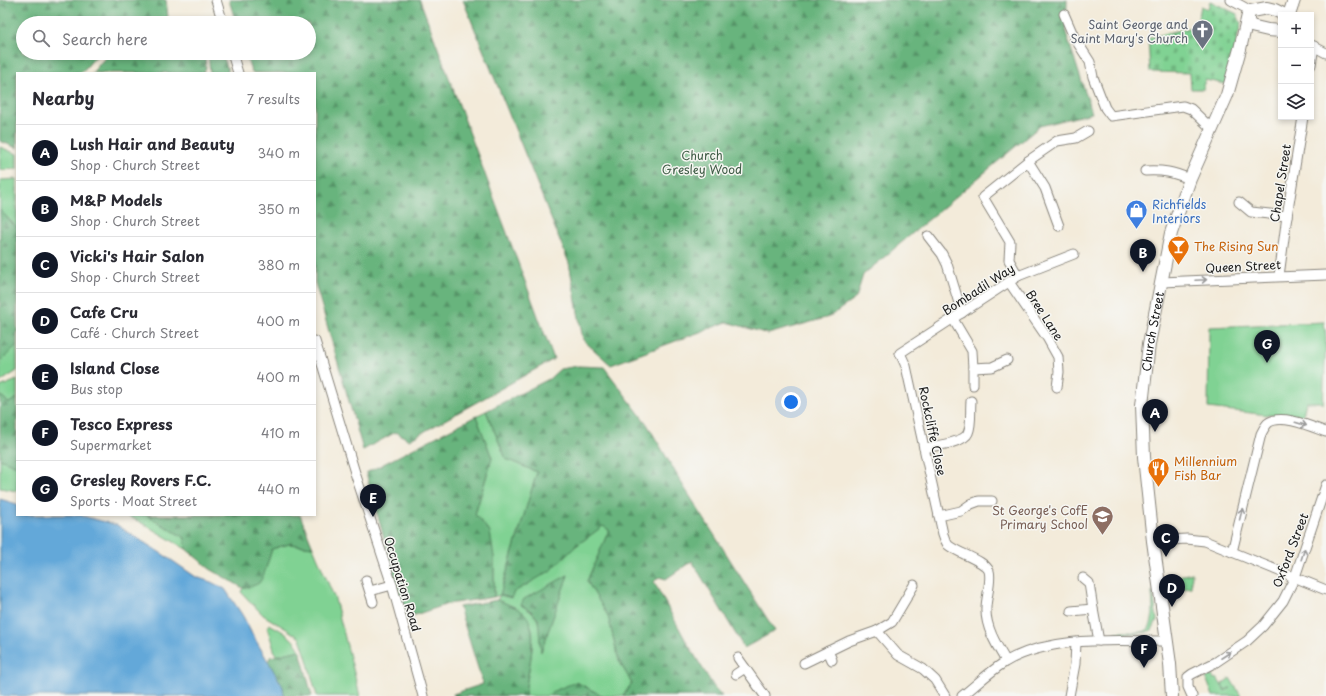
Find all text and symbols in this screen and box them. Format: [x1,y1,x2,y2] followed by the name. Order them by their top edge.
[1278,12,1314,120] map controls
[1278,12,1314,48] button: +
[1071,15,1189,47] place label: Saint George and Saint Mary's Church
[16,16,316,60] search box
[1190,18,1216,51] church icon: Saint George and Saint Mary's Church
[30,27,52,49] icon: search
[62,27,148,50] text: Search here
[1278,48,1314,84] button: −
[1278,84,1314,120] button: layers
[32,85,94,111] text: Nearby
[247,89,300,108] text: 7 results
[70,132,235,155] text: Lush Hair and Beauty
[40,143,50,162] text: A
[257,143,300,162] text: 340 m
[1265,143,1295,223] street label: Chapel Street
[662,146,742,178] park label: Church Gresley Wood
[70,155,200,174] text: Shop · Church Street
[70,188,162,211] text: M&P Models
[1152,195,1207,227] place label: Richfields Interiors
[1124,198,1150,231] shop icon: Richfields Interiors
[41,199,49,218] text: B
[258,199,300,218] text: 350 m
[70,211,200,230] text: Shop · Church Street
[1165,233,1191,266] bar icon: The Rising Sun
[1194,237,1279,255] place label: The Rising Sun
[1130,239,1156,272] pin: B
[70,244,204,267] text: Vicki's Hair Salon
[40,255,50,274] text: C
[257,255,300,274] text: 380 m
[1205,255,1281,277] street label: Queen Street
[938,259,1018,319] street label: Bombadil Way
[70,267,200,286] text: Shop · Church Street
[1194,276,1207,284] one-way arrow
[1022,286,1068,344] street label: Bree Lane
[1137,290,1168,372] street label: Church Street
[70,300,138,323] text: Cafe Cru
[40,311,50,330] text: D
[257,311,300,330] text: 400 m
[70,323,199,342] text: Café · Church Street
[1254,330,1280,363] pin: G
[70,356,160,379] text: Island Close
[41,367,49,386] text: E
[257,367,300,386] text: 400 m
[70,379,123,398] text: Bus stop
[915,385,951,477] street label: Rockcliffe Close
[781,392,801,412] your location
[1142,399,1168,432] pin: A
[70,412,173,435] text: Tesco Express
[1294,421,1307,428] one-way arrow
[41,423,49,442] text: F
[261,423,300,442] text: 410 m
[70,435,152,454] text: Supermarket
[1174,452,1237,484] place label: Millennium Fish Bar
[1146,455,1172,488] restaurant icon: Millennium Fish Bar
[70,468,211,491] text: Gresley Rovers F.C.
[40,479,50,498] text: G
[257,479,300,498] text: 440 m
[360,484,386,517] pin: E
[70,491,197,510] text: Sports · Moat Street
[992,501,1088,533] place label: St George's CofE Primary School
[1090,504,1116,537] school or university icon: St George's CofE Primary School
[1238,508,1245,521] one-way arrow
[1268,510,1313,590] street label: Oxford Street
[1153,524,1179,557] pin: C
[380,534,426,634] street label: Occupation Road
[1300,548,1307,561] one-way arrow
[1159,574,1185,607] pin: D
[1131,635,1157,668] pin: F
[1221,651,1232,660] one-way arrow

